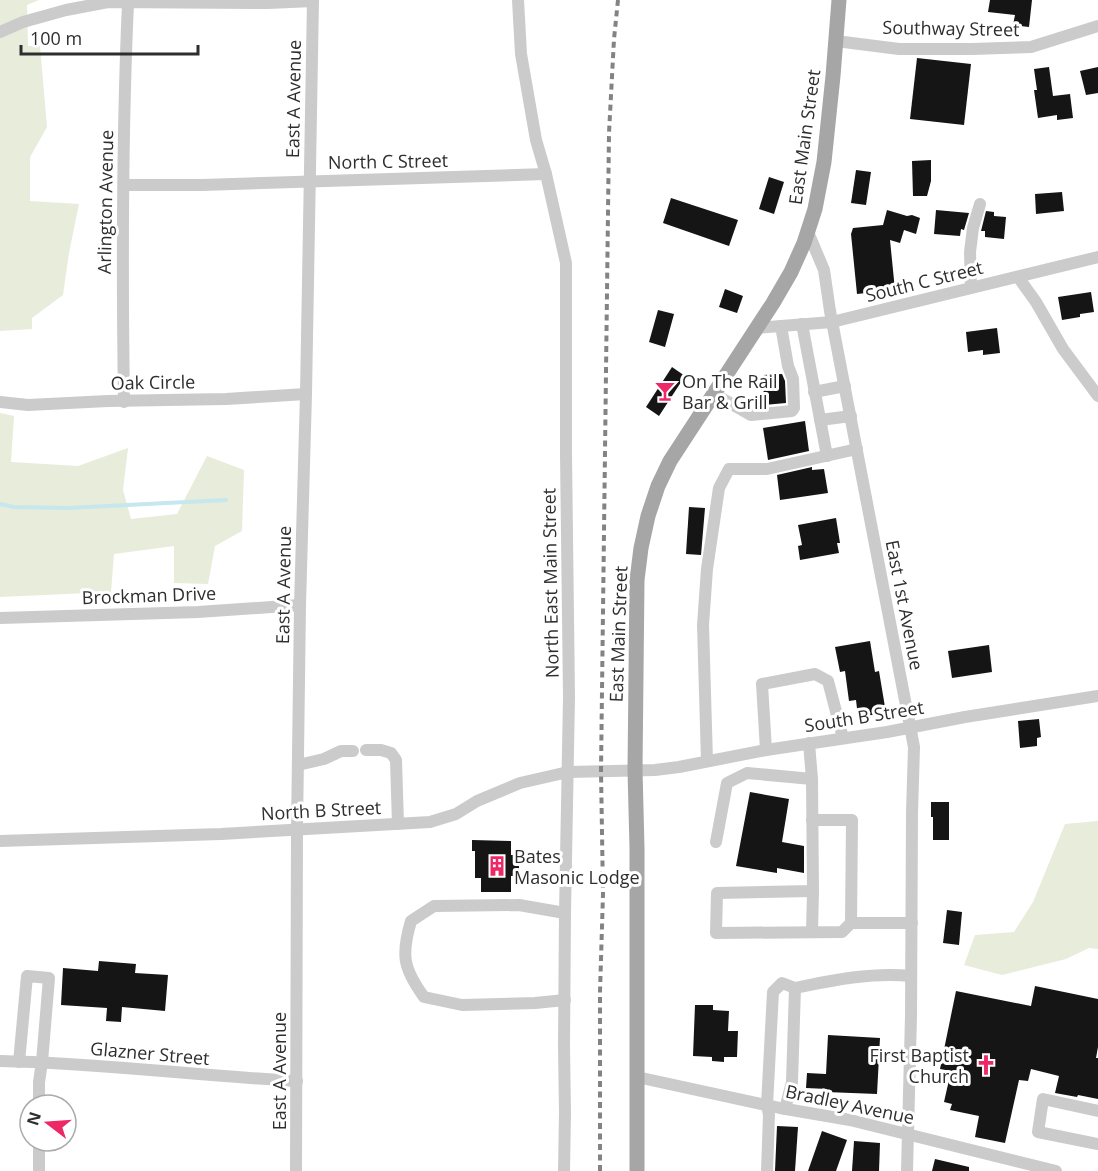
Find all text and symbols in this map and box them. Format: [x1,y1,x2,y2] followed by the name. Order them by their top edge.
[882,15,1020,41] street label: Southway Street
[21,18,198,56] scale bar
[30,26,82,50] text: 100 m
[280,40,306,158] street label: East A Avenue
[783,68,825,206] street label: East Main Street
[92,130,118,274] street label: Arlington Avenue
[328,148,448,174] street label: North C Street
[863,255,985,307] street label: South C Street
[110,369,196,395] street label: Oak Circle
[682,369,778,414] place label: On The Rail Bar & Grill
[653,379,677,403] bar icon: On The Rail Bar & Grill
[536,488,564,678] street label: North East Main Street
[270,526,296,644] street label: East A Avenue
[881,538,929,672] street label: East 1st Avenue
[604,565,632,703] street label: East Main Street
[81,581,217,609] street label: Brockman Drive
[803,695,925,737] street label: South B Street
[260,795,382,825] street label: North B Street
[514,844,640,889] place label: Bates Masonic Lodge
[485,854,509,878] building icon: Bates Masonic Lodge
[267,1012,291,1130] street label: East A Avenue
[89,1036,211,1070] street label: Glazner Street
[870,1043,969,1088] place label: First Baptist Church
[974,1053,998,1077] church icon: First Baptist Church
[783,1079,917,1129] street label: Bradley Avenue
[18,1093,78,1153] north arrow
[21,1109,46,1128] text: N

